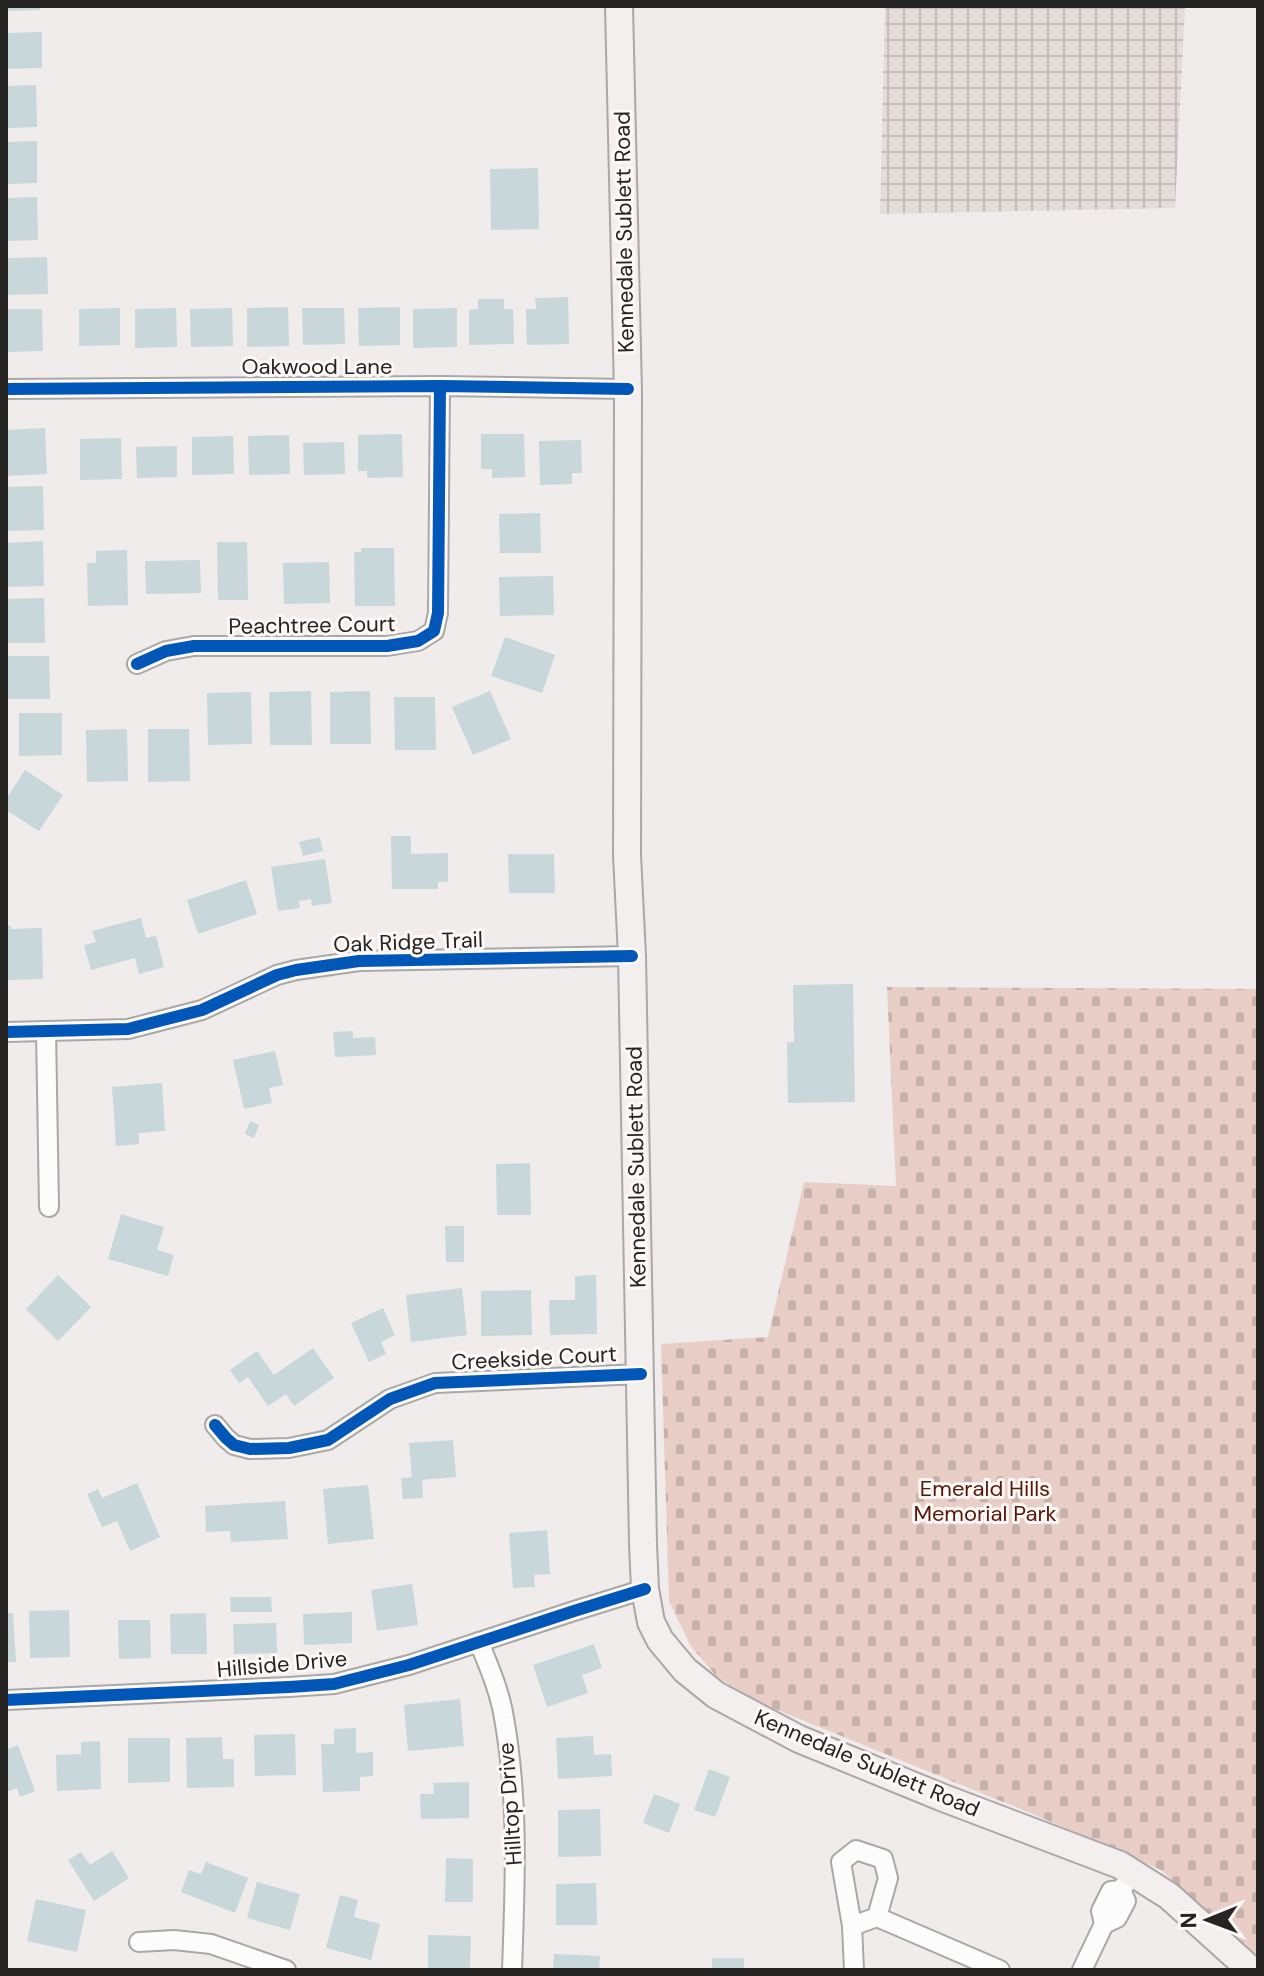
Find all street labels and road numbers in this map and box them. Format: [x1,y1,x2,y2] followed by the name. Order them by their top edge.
[607,111,641,353] street label: Kennedale Sublett Road
[242,352,392,381] street label: Oakwood Lane
[228,609,396,641] street label: Peachtree Court
[333,925,483,959] street label: Oak Ridge Trail
[619,1046,653,1288] street label: Kennedale Sublett Road
[451,1339,617,1377] street label: Creekside Court
[216,1644,348,1684] street label: Hillside Drive
[750,1702,984,1824] street label: Kennedale Sublett Road
[491,1742,529,1866] street label: Hilltop Drive

